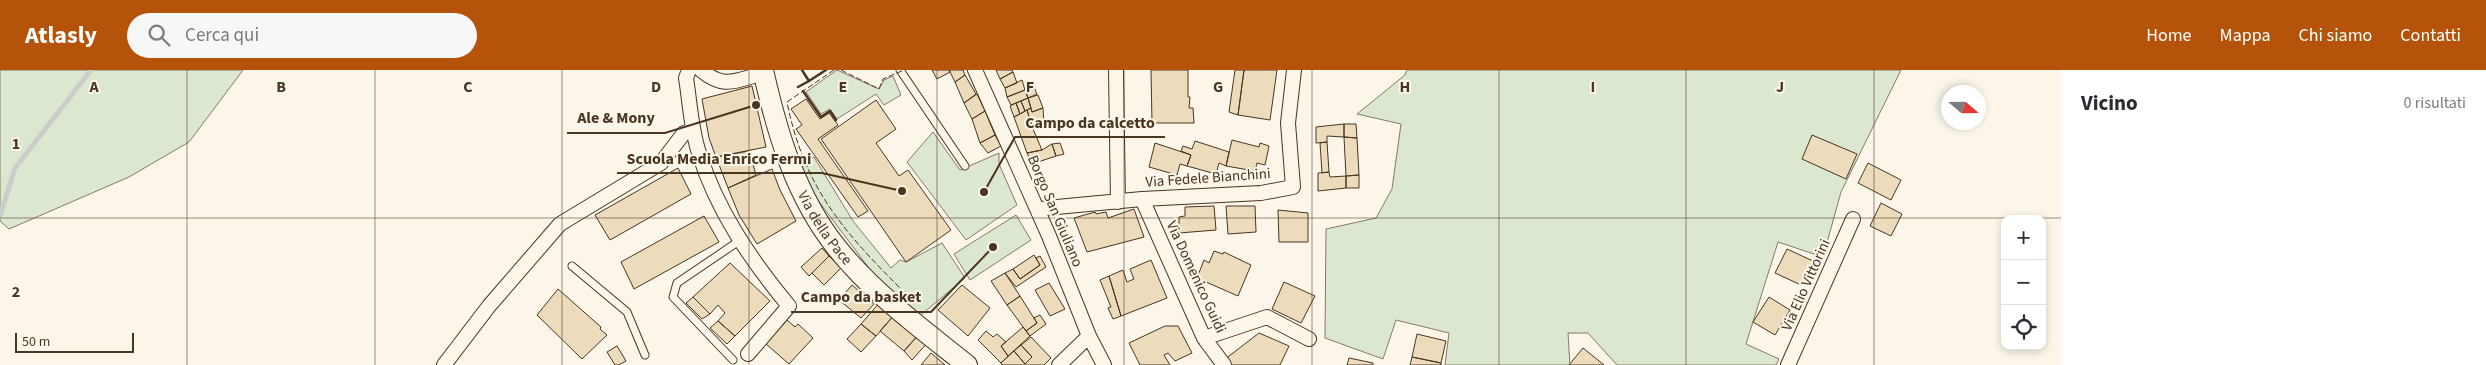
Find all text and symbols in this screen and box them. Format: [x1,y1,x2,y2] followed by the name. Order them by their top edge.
[127,13,477,58] search box
[25,18,97,53] text: Atlasly
[145,21,173,49] icon: search
[185,22,259,49] text: Cerca qui
[2146,23,2192,48] text: Home
[2220,23,2271,48] text: Mappa
[2299,23,2372,48] text: Chi siamo
[2400,23,2461,48] text: Contatti
[88,76,99,98] text: A
[276,76,286,98] text: B
[463,76,473,98] text: C
[651,76,661,98] text: D
[839,76,847,98] text: E
[1026,76,1034,98] text: F
[1213,76,1223,98] text: G
[1400,76,1410,98] text: H
[1591,76,1595,98] text: I
[1776,76,1784,98] text: J
[1941,85,1986,130] north arrow
[2081,88,2138,118] text: Vicino
[2404,92,2466,114] text: 0 risultati
[567,102,665,133] callout: Ale & Mony
[1015,106,1165,137] callout: Campo da calcetto
[576,107,655,129] text: Ale & Mony
[1025,112,1155,134] text: Campo da calcetto
[12,133,20,155] text: 1
[617,142,822,173] callout: Scuola Media Enrico Fermi
[627,148,811,170] text: Scuola Media Enrico Fermi
[1022,152,1088,270] street label: Borgo San Giuliano
[1145,163,1271,193] street label: Via Fedele Bianchini
[793,187,857,270] street label: Via della Pace
[2001,215,2046,350] map controls
[2001,215,2046,260] button: +
[1161,217,1231,337] street label: Via Domenico Guidi
[1776,236,1836,334] street label: Via Elio Vittorini
[2001,260,2046,305] button: −
[12,281,20,303] text: 2
[791,281,931,312] callout: Campo da basket
[801,286,921,308] text: Campo da basket
[2001,305,2046,350] button: locate
[15,330,134,353] scale bar
[22,332,50,352] text: 50 m

